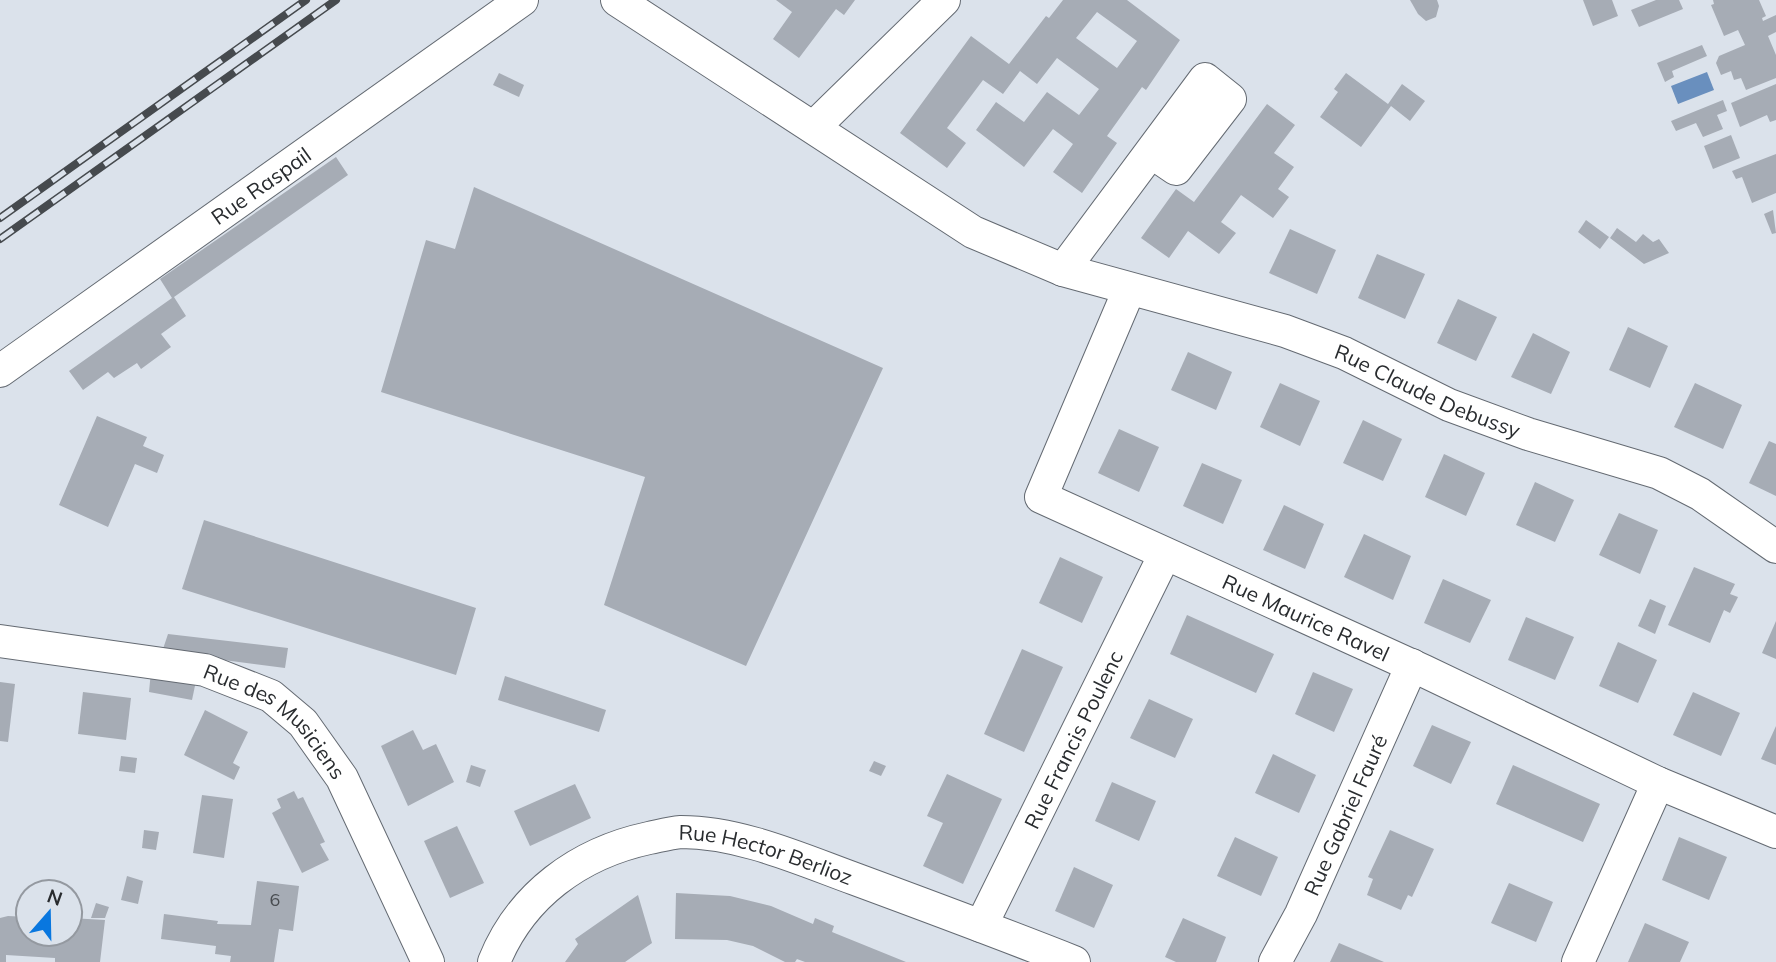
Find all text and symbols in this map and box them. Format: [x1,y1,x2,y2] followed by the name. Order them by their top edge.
[206,141,316,230] street label: Rue Raspail
[1331,338,1524,443] street label: Rue Claude Debussy
[1218,568,1394,667] street label: Rue Maurice Ravel
[1018,646,1128,833] street label: Rue Francis Poulenc
[200,658,351,784] street label: Rue des Musiciens
[1298,730,1392,900] street label: Rue Gabriel Fauré
[678,819,856,890] street label: Rue Hector Berlioz
[14,878,84,948] north arrow
[44,883,66,911] text: N
[270,888,280,911] house number: 6

